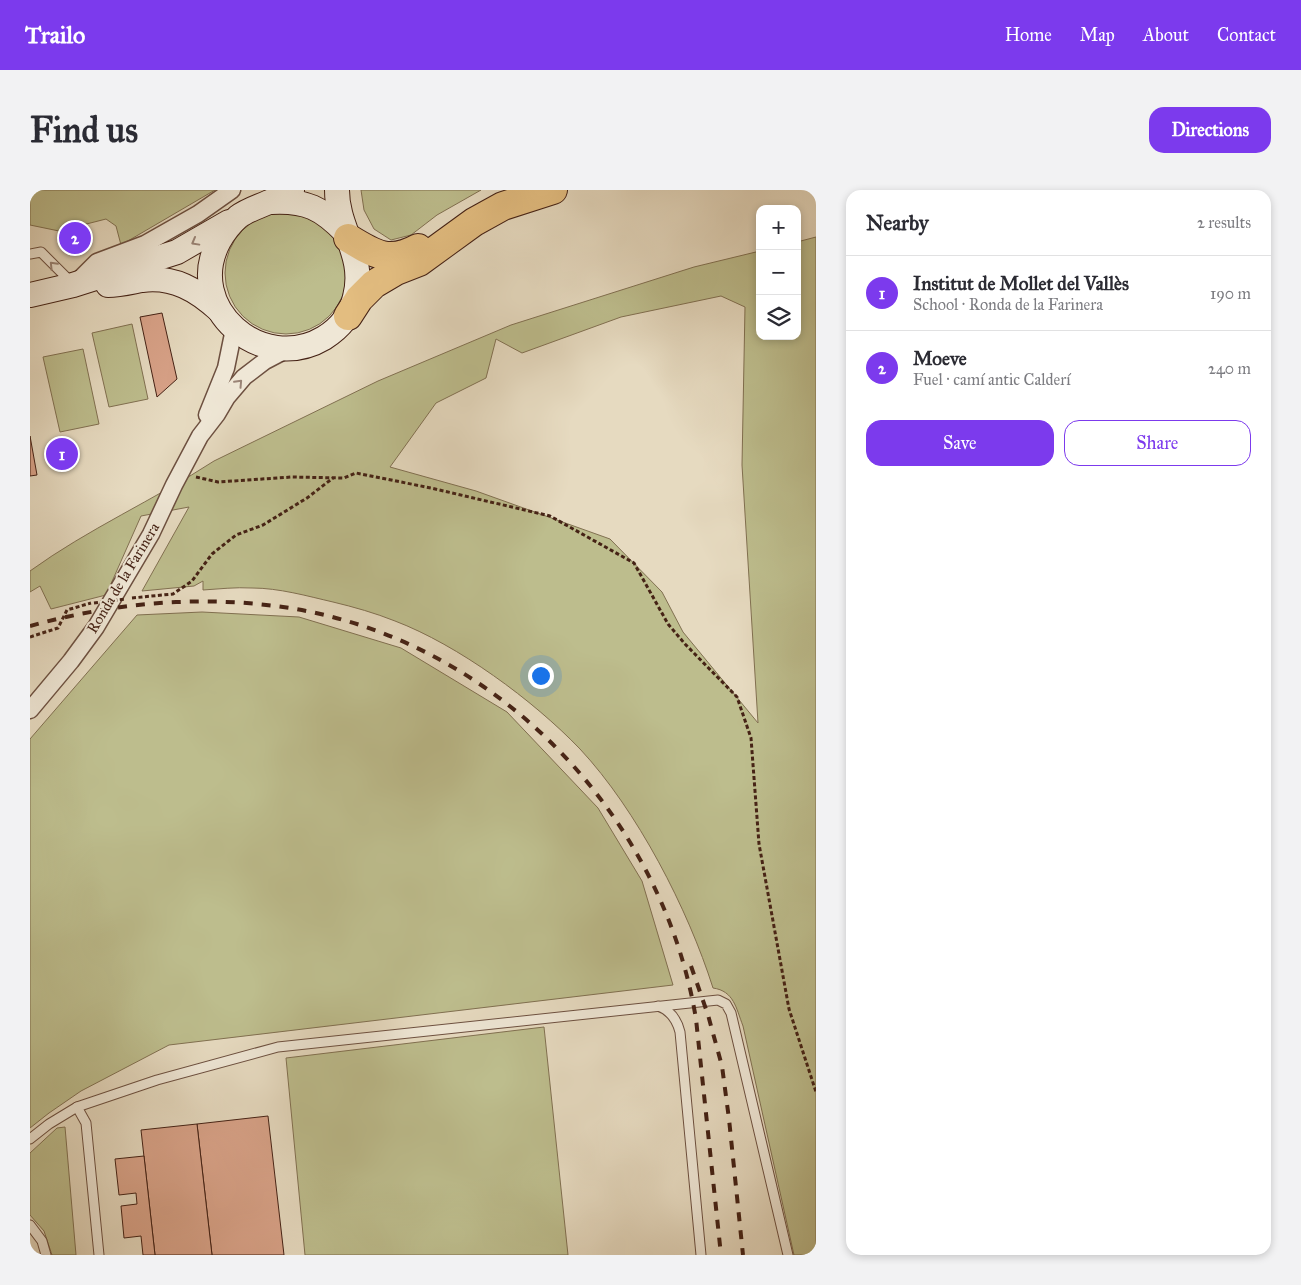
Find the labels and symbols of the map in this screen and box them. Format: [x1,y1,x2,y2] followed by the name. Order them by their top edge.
[59,219,91,257] pin: 2
[192,236,201,246] one-way arrow
[50,261,59,270] one-way arrow
[233,379,242,388] one-way arrow
[46,435,78,473] pin: 1
[83,519,163,637] street label: Ronda de la Farinera
[528,663,554,689] your location

